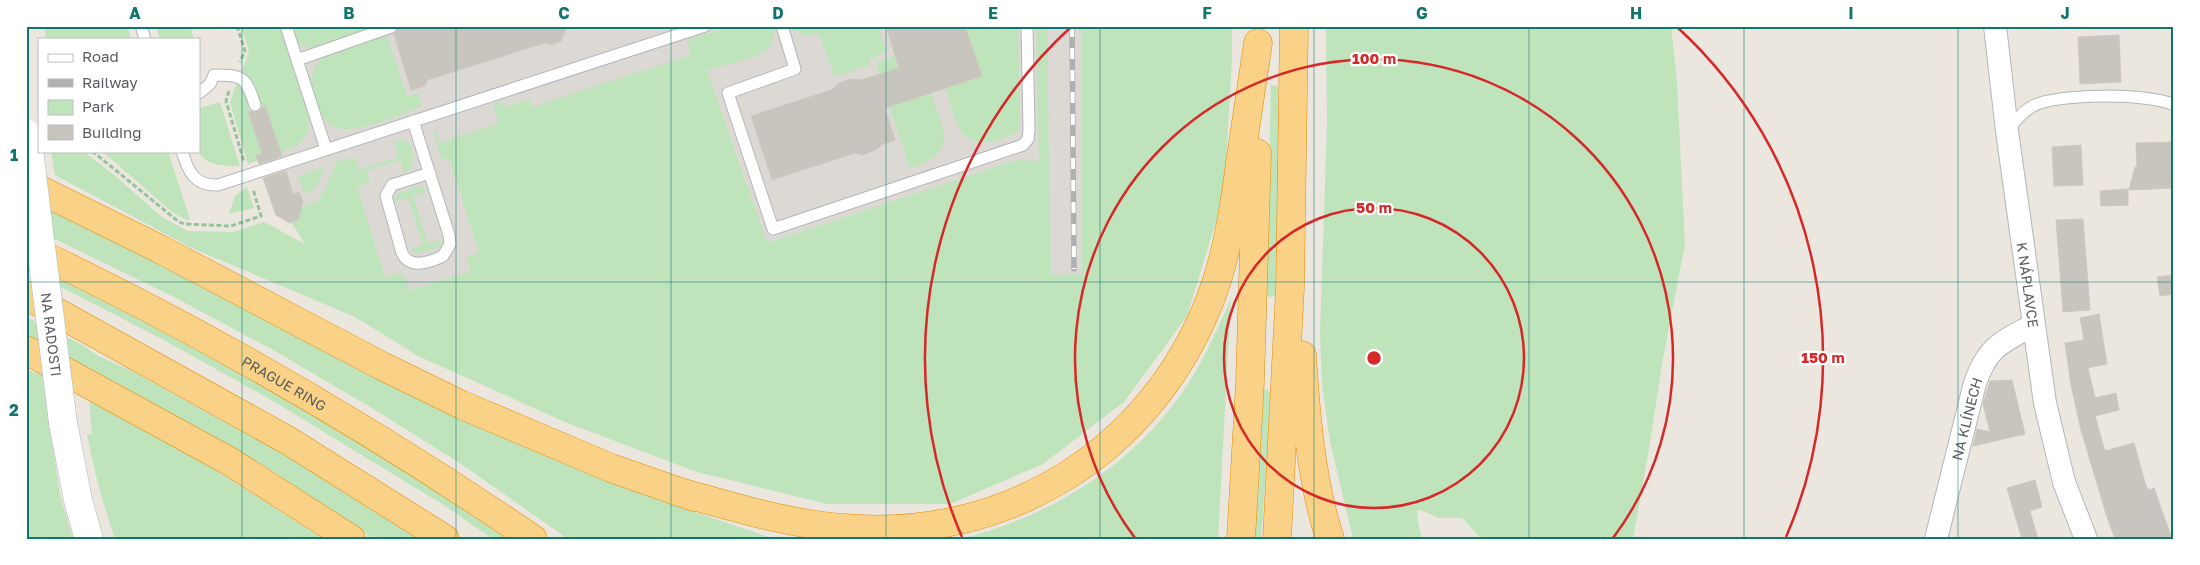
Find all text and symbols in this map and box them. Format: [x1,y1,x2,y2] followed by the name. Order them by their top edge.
[129,3,141,23] text: A
[343,3,355,23] text: B
[558,3,570,23] text: C
[772,3,784,23] text: D
[988,3,998,23] text: E
[1202,3,1212,23] text: F
[1416,3,1428,23] text: G
[1630,3,1642,23] text: H
[1848,3,1854,23] text: I
[2060,3,2070,23] text: J
[38,38,200,152] legend
[82,47,119,65] text: Road
[1352,49,1396,67] text: 100 m
[82,73,138,91] text: Railway
[82,97,115,115] text: Park
[82,123,142,141] text: Building
[10,145,18,165] text: 1
[1356,198,1392,216] text: 50 m
[2014,241,2043,329] street label: K NÁPLAVCE
[38,291,66,377] street label: NA RADOSTI
[1801,348,1845,366] text: 150 m
[1365,349,1383,367] centre of rings
[239,352,330,414] street label: PRAGUE RING
[1948,375,1985,462] street label: NA KLÍNECH
[9,400,19,420] text: 2

